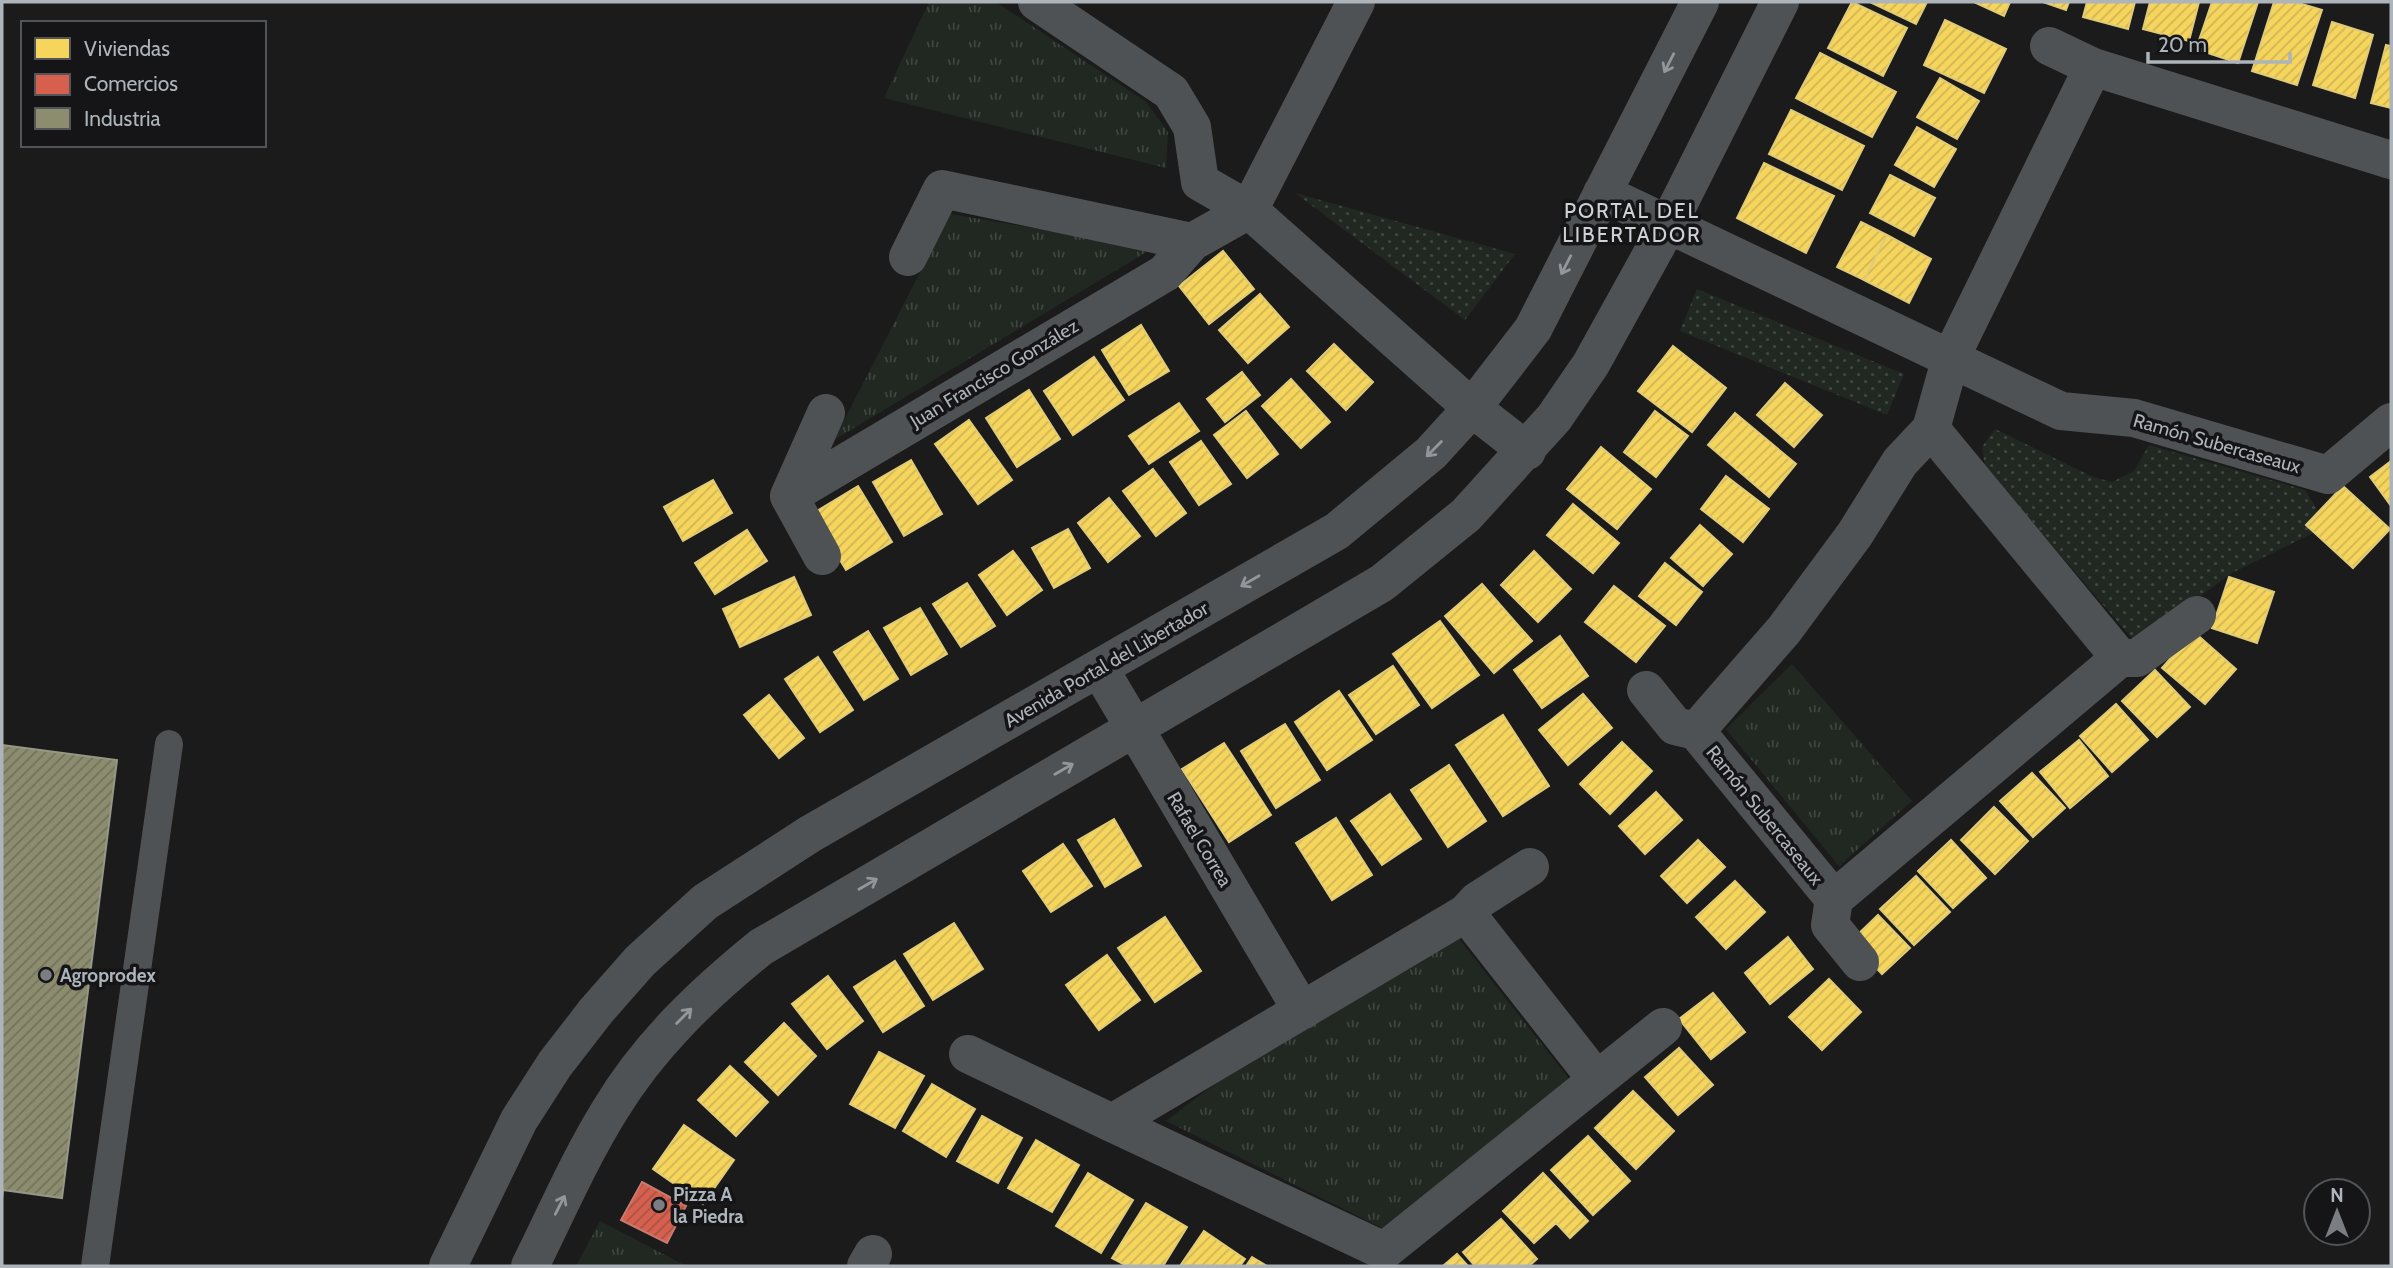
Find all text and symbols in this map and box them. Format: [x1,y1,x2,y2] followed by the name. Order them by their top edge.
[21,21,266,147] legend
[2148,21,2290,65] scale bar
[2158,32,2207,57] text: 20 m
[84,36,170,61] text: Viviendas
[1662,52,1676,73] one-way arrow
[84,71,178,96] text: Comercios
[84,106,161,131] text: Industria
[1562,198,1702,247] district label: PORTAL DEL LIBERTADOR
[1558,254,1572,275] one-way arrow
[905,314,1082,433] street label: Juan Francisco González
[2131,409,2303,478] street label: Ramón Subercaseaux
[1426,440,1443,457] one-way arrow
[1240,575,1261,588] one-way arrow
[1000,597,1212,732] street label: Avenida Portal del Libertador
[1701,741,1828,890] street label: Ramón Subercaseaux
[1054,762,1074,776] one-way arrow
[1162,788,1237,891] street label: Rafael Correa
[857,877,878,890] one-way arrow
[60,964,157,987] place label: Agroprodex
[38,967,54,983] marker: Agroprodex
[675,1007,692,1024] one-way arrow
[2302,1177,2372,1247] north arrow
[673,1183,744,1228] place label: Pizza A la Piedra
[2330,1184,2344,1207] text: N
[554,1195,568,1216] one-way arrow
[651,1197,667,1213] marker: Pizza A la Piedra

